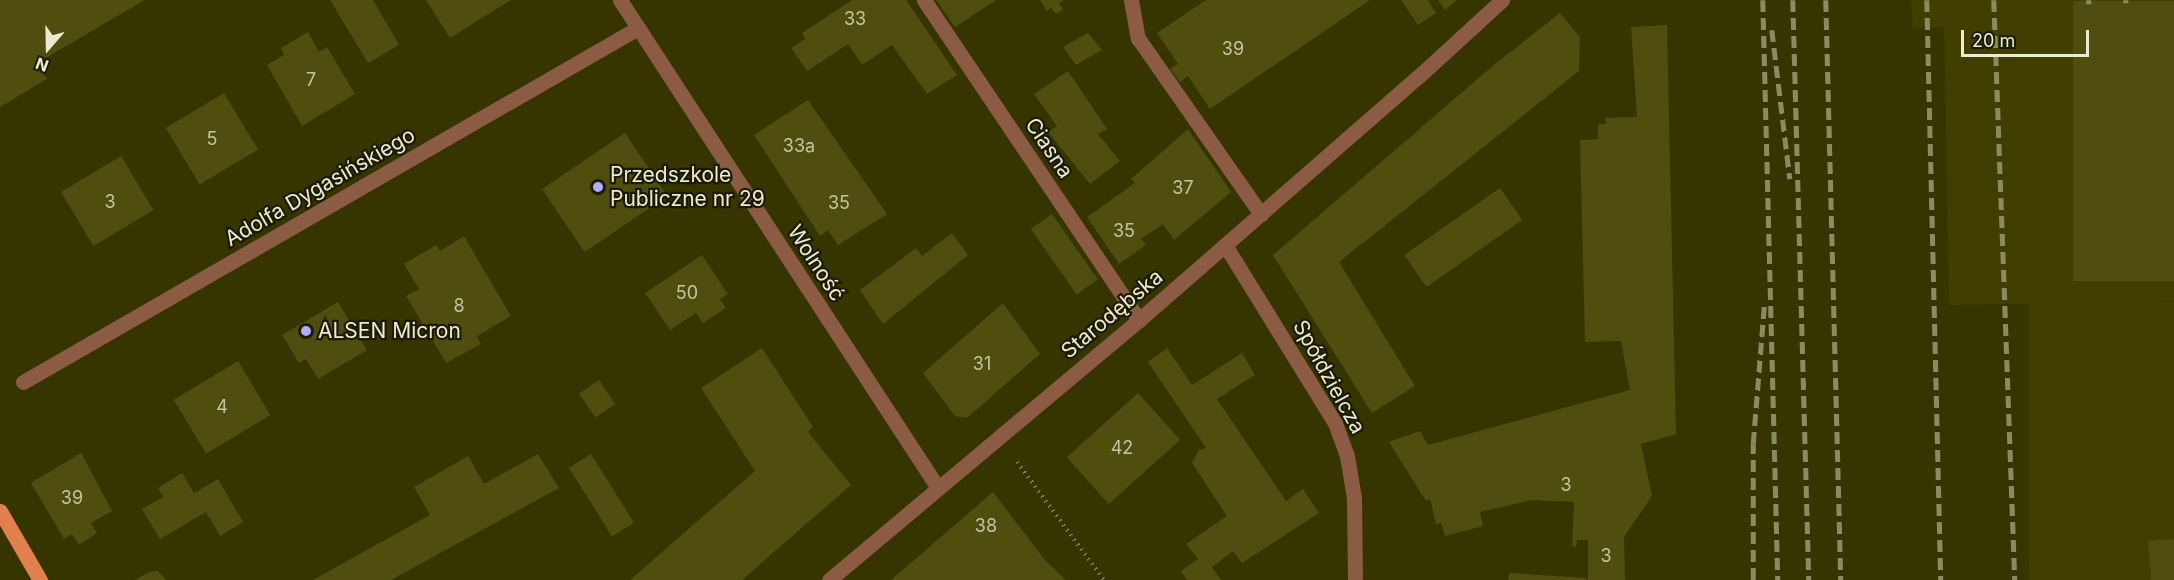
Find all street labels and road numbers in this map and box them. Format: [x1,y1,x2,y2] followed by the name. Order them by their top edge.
[1020,113,1078,183] street label: Ciasna
[220,122,420,252] street label: Adolfa Dygasińskiego
[782,220,850,306] street label: Wolność
[1056,264,1168,364] street label: Starodębska
[1287,316,1371,438] street label: Spółdzielcza

